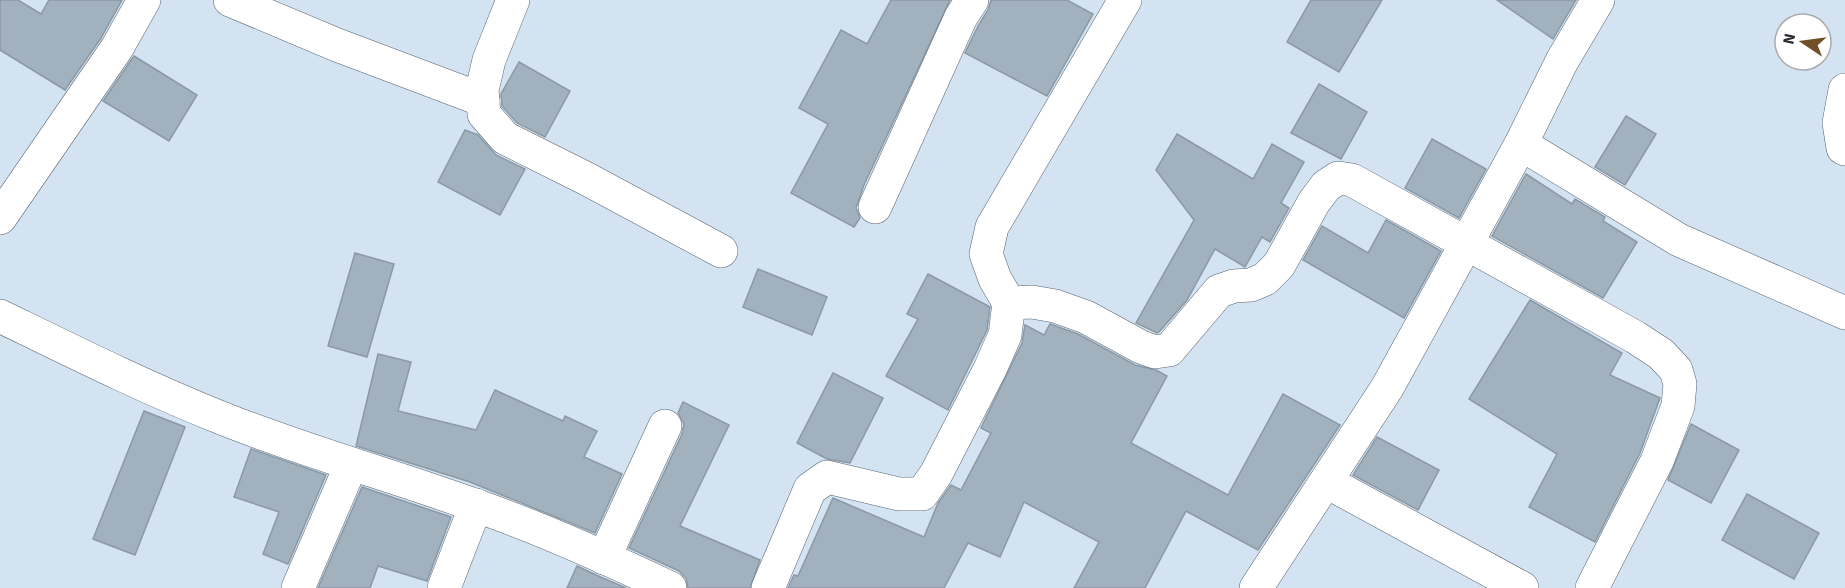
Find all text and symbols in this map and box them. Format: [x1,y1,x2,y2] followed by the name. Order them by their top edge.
[1773,12,1833,72] north arrow
[1777,31,1801,47] text: N

